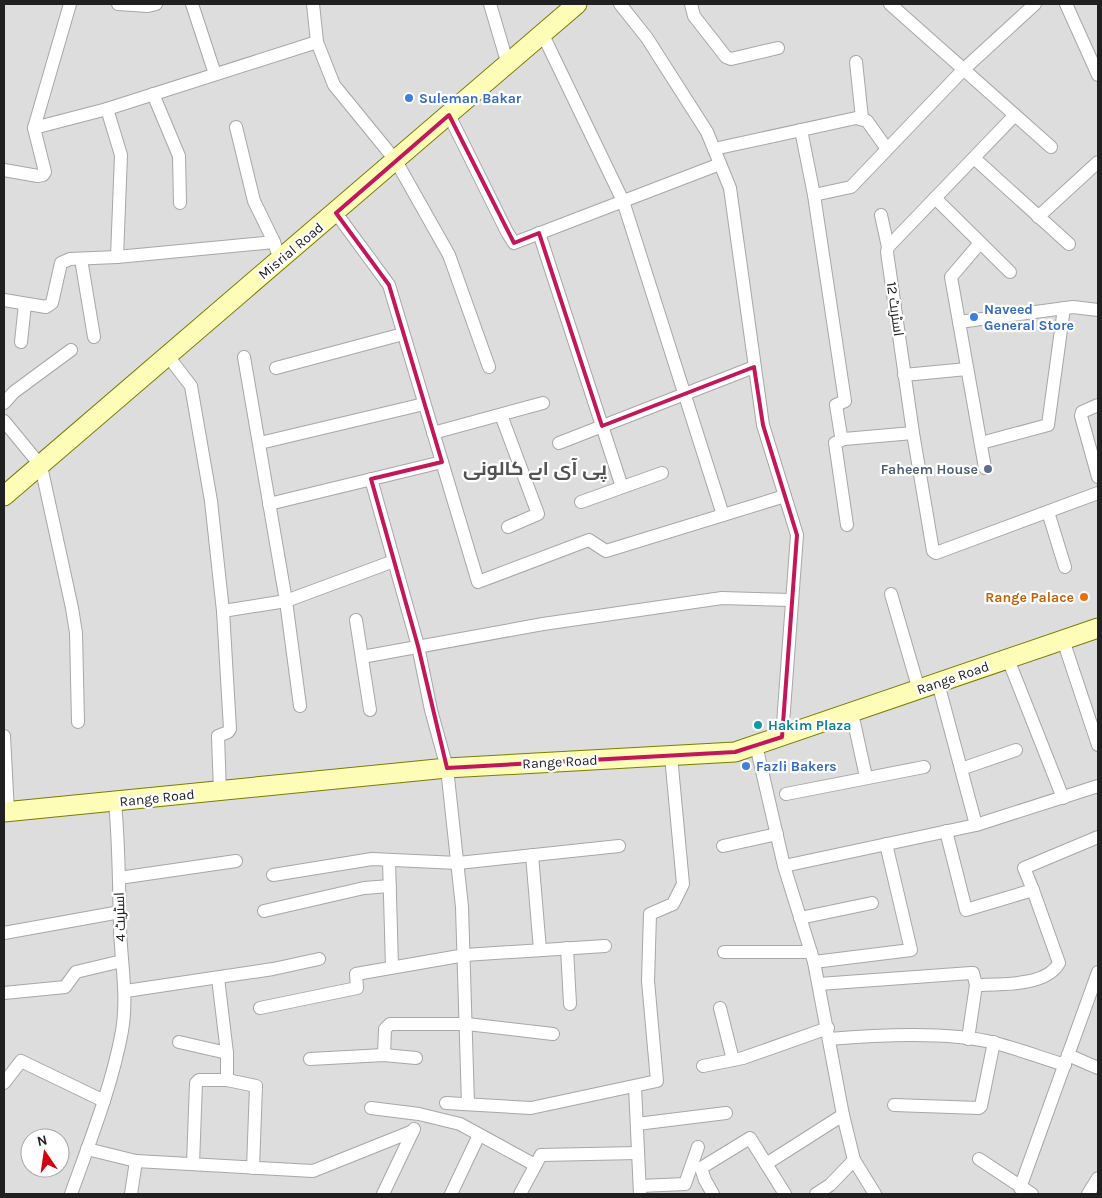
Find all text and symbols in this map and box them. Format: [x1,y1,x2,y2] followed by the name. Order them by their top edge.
[419,90,522,107] place label: Suleman Bakar
[403,92,415,104] marker: Suleman Bakar
[255,219,327,283] street label: Misrial Road
[883,281,907,337] street label: اسٹریٹ 12
[984,301,1074,334] place label: Naveed General Store
[968,311,980,323] marker: Naveed General Store
[463,458,607,482] district label: پی آی اے کالونی
[881,461,978,478] place label: Faheem House
[982,463,994,475] marker: Faheem House
[985,589,1074,606] place label: Range Palace
[1078,591,1090,603] marker: Range Palace
[915,658,991,698] street label: Range Road
[768,717,851,734] place label: Hakim Plaza
[752,719,764,731] marker: Hakim Plaza
[522,752,598,772] street label: Range Road
[756,758,837,775] place label: Fazli Bakers
[740,760,752,772] marker: Fazli Bakers
[119,786,195,810] street label: Range Road
[111,892,129,942] street label: اسٹریٹ 4
[20,1128,70,1178] north arrow
[35,1131,49,1150] text: N

